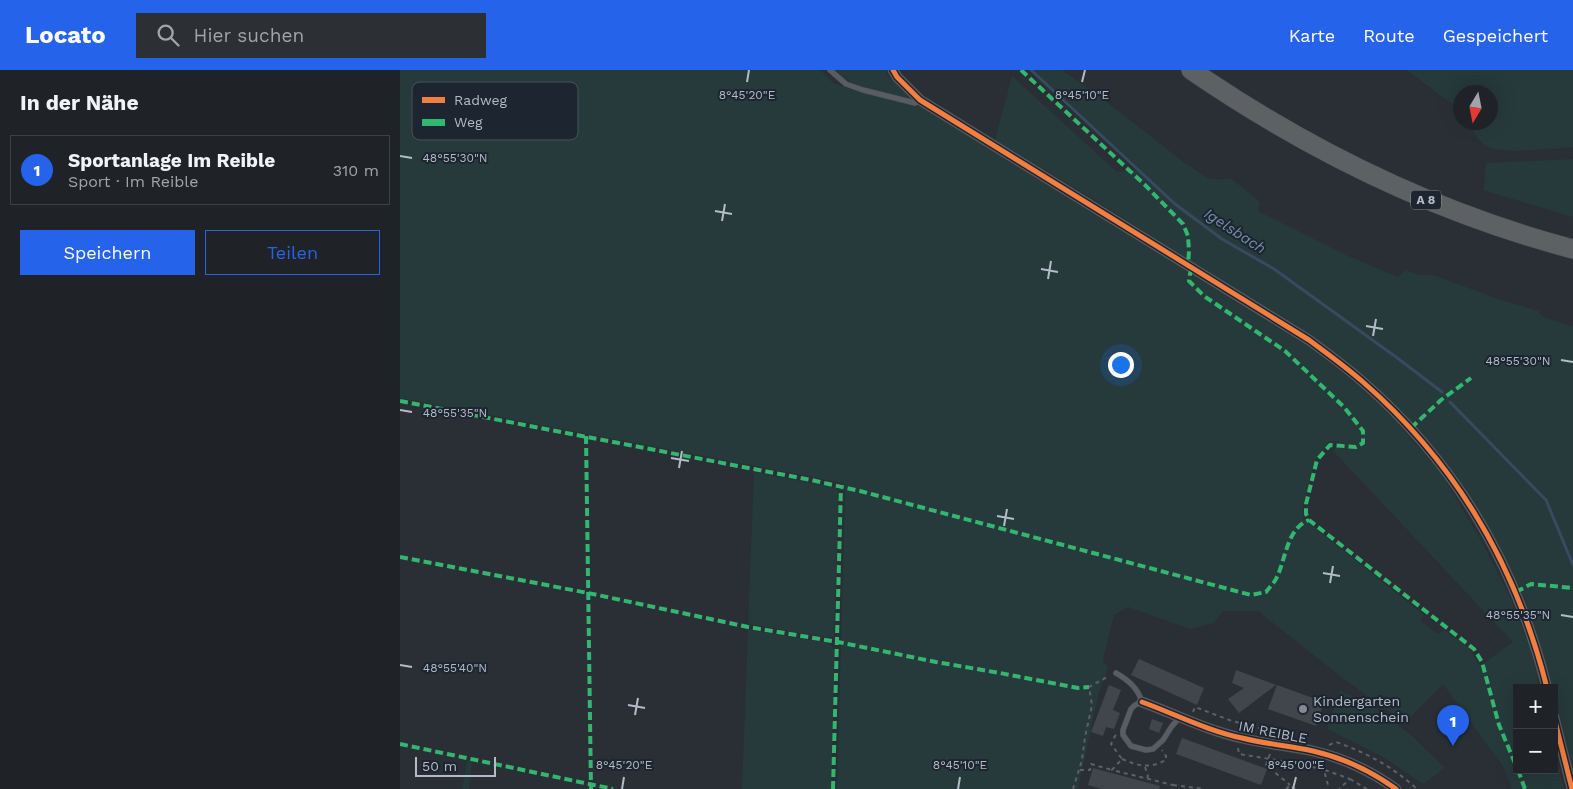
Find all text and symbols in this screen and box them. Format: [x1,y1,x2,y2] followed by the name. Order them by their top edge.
[136,13,486,58] search box
[25,21,106,49] text: Locato
[154,21,182,49] icon: search
[194,24,304,47] text: Hier suchen
[1289,25,1335,46] text: Karte
[1363,25,1415,46] text: Route
[1443,25,1548,46] text: Gespeichert
[412,82,578,140] legend
[1453,85,1498,130] north arrow
[719,88,776,102] text: 8°45'20"E
[1055,88,1110,102] text: 8°45'10"E
[20,90,139,115] text: In der Nähe
[454,92,508,108] text: Radweg
[454,114,483,130] text: Weg
[68,149,275,172] text: Sportanlage Im Reible
[422,151,488,165] text: 48°55'30"N
[34,161,40,180] text: 1
[333,161,379,180] text: 310 m
[68,172,198,191] text: Sport · Im Reible
[1411,190,1441,210] road number: A 8
[1201,204,1269,258] water label: Igelsbach
[20,230,195,275] button: Speichern
[205,230,380,275] button: Teilen
[1108,352,1134,378] your location
[1485,354,1551,368] text: 48°55'30"N
[423,406,487,420] text: 48°55'35"N
[1486,608,1550,622] text: 48°55'35"N
[423,661,487,675] text: 48°55'40"N
[1513,684,1558,774] map controls
[1513,684,1558,729] button: +
[1313,693,1409,725] place label: Kindergarten Sonnenschein
[1297,703,1309,715] marker: Kindergarten Sonnenschein
[1437,705,1469,746] pin: 1
[1237,717,1309,747] street label: IM REIBLE
[1513,729,1558,774] button: −
[415,754,496,777] scale bar
[422,758,457,774] text: 50 m
[596,758,653,772] text: 8°45'20"E
[933,758,988,772] text: 8°45'10"E
[1267,758,1325,772] text: 8°45'00"E

